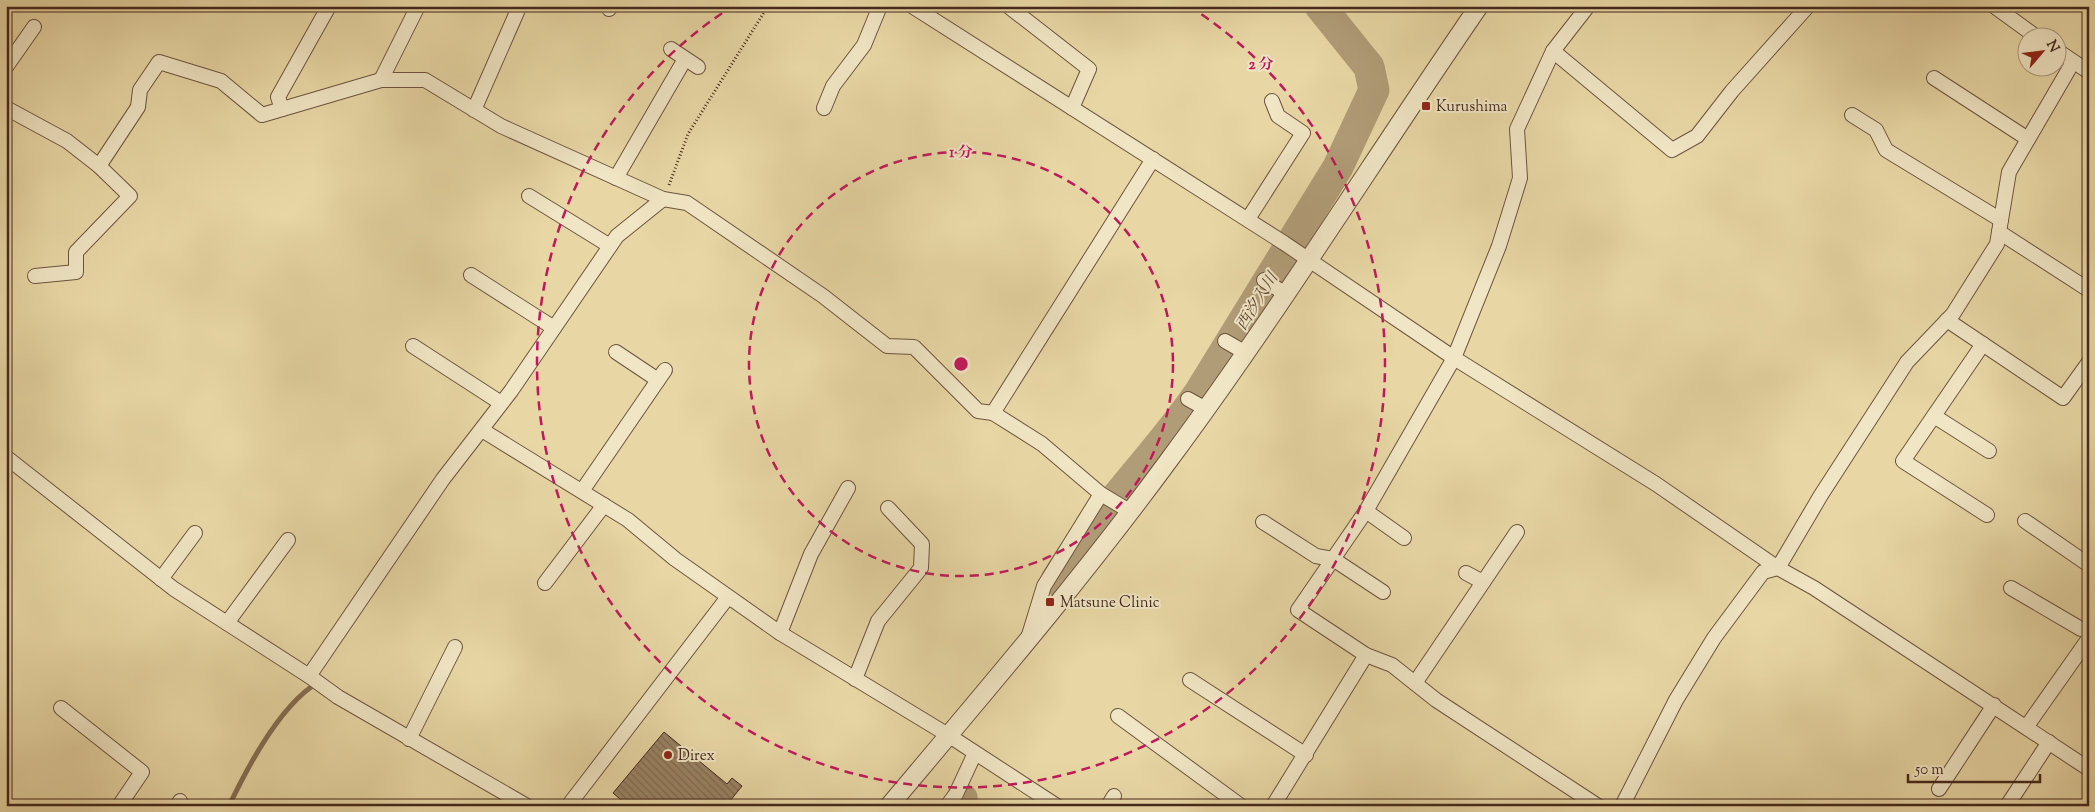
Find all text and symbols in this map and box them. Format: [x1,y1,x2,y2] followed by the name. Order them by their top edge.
[2018,28,2068,78] north arrow
[2040,37,2063,56] text: N
[1248,55,1274,76] text: 2 分
[1436,97,1508,118] place label: Kurushima
[1420,100,1432,112] marker: Kurushima
[949,143,973,164] text: 1 分
[1231,267,1286,336] water label: 西汐入川
[952,355,970,373] centre of rings
[1060,593,1160,614] place label: Matsune Clinic
[1044,596,1056,608] marker: Matsune Clinic
[678,746,715,767] place label: Direx
[662,749,674,761] marker: Direx
[1908,752,2040,784] scale bar
[1914,760,1944,781] text: 50 m

